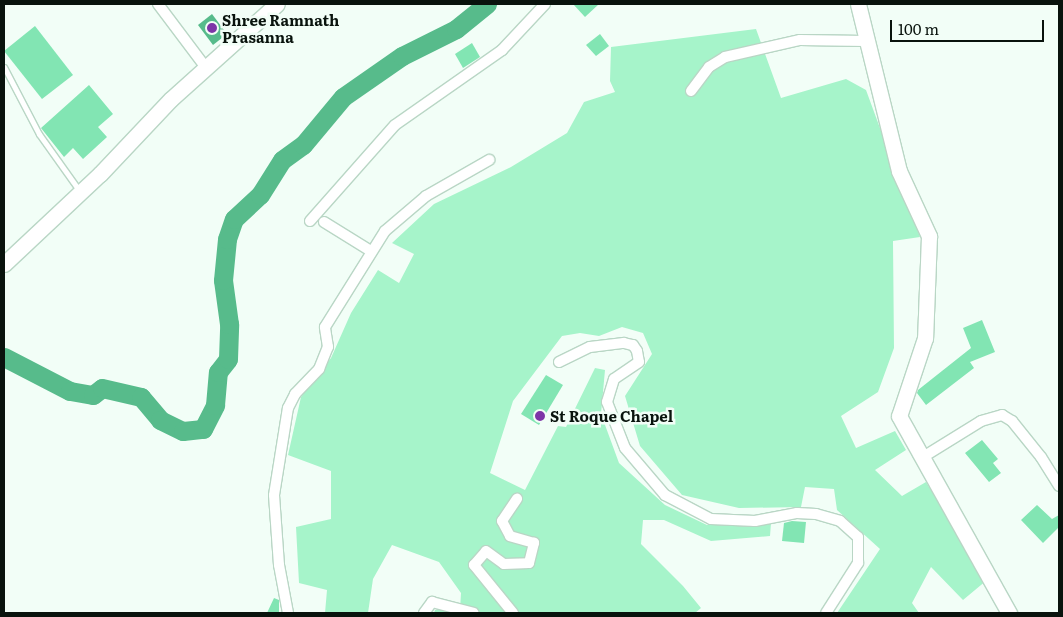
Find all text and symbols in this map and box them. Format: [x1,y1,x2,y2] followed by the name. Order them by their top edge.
[222,10,339,45] place label: Shree Ramnath Prasanna
[893,10,1047,42] scale bar
[898,17,939,40] text: 100 m
[206,22,218,34] marker: Shree Ramnath Prasanna
[550,407,673,425] place label: St Roque Chapel
[534,410,546,422] marker: St Roque Chapel

